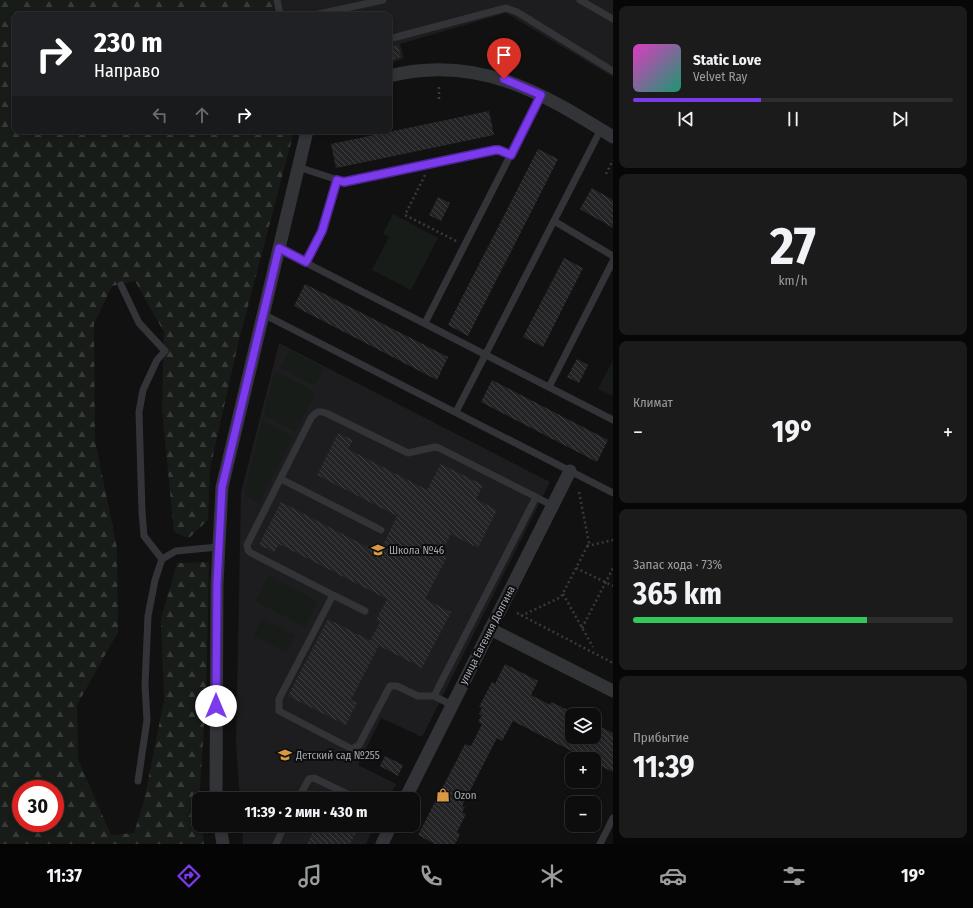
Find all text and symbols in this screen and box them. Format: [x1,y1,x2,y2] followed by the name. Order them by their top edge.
[94,26,163,59] text: 230 m
[28,28,80,80] icon: right
[487,38,521,79] pin
[493,44,515,66] icon: arrive
[693,51,761,69] text: Static Love
[94,60,160,82] text: Направо
[693,69,747,84] text: Velvet Ray
[149,104,171,126] icon: left
[191,104,213,126] icon: ahead
[233,104,255,126] icon: right
[675,108,697,130] icon: previous
[782,108,804,130] icon: pause
[889,108,911,130] icon: next
[770,215,816,278] text: 27
[779,273,808,288] text: km/h
[633,395,673,410] text: Климат
[772,414,814,450] text: 19°
[633,419,643,446] text: −
[943,419,953,446] text: +
[370,542,386,558] school or university icon: Школа №46
[389,544,445,557] place label: Школа №46
[633,557,722,572] text: Запас хода · 73%
[633,576,722,612] text: 365 km
[457,584,518,687] street label: улица Евгения Долгина
[195,685,237,727] position arrow
[565,708,601,832] map controls
[565,708,601,744] button: layers
[633,730,689,745] text: Прибытие
[277,747,293,763] school or university icon: Детский сад №255
[295,749,380,762] place label: Детский сад №255
[633,749,695,785] text: 11:39
[565,752,601,788] button: +
[12,780,64,832] speed limit sign: 30
[435,787,451,803] shop icon: Ozon
[454,789,477,802] place label: Ozon
[565,796,601,832] button: −
[245,803,367,821] text: 11:39 · 2 мин · 430 m
[175,862,203,890] icon: directions
[296,862,324,890] icon: music
[417,862,445,890] icon: phone
[538,862,566,890] icon: climate
[659,862,687,890] icon: car
[780,862,808,890] icon: filters
[47,865,82,887] text: 11:37
[901,865,926,887] text: 19°

